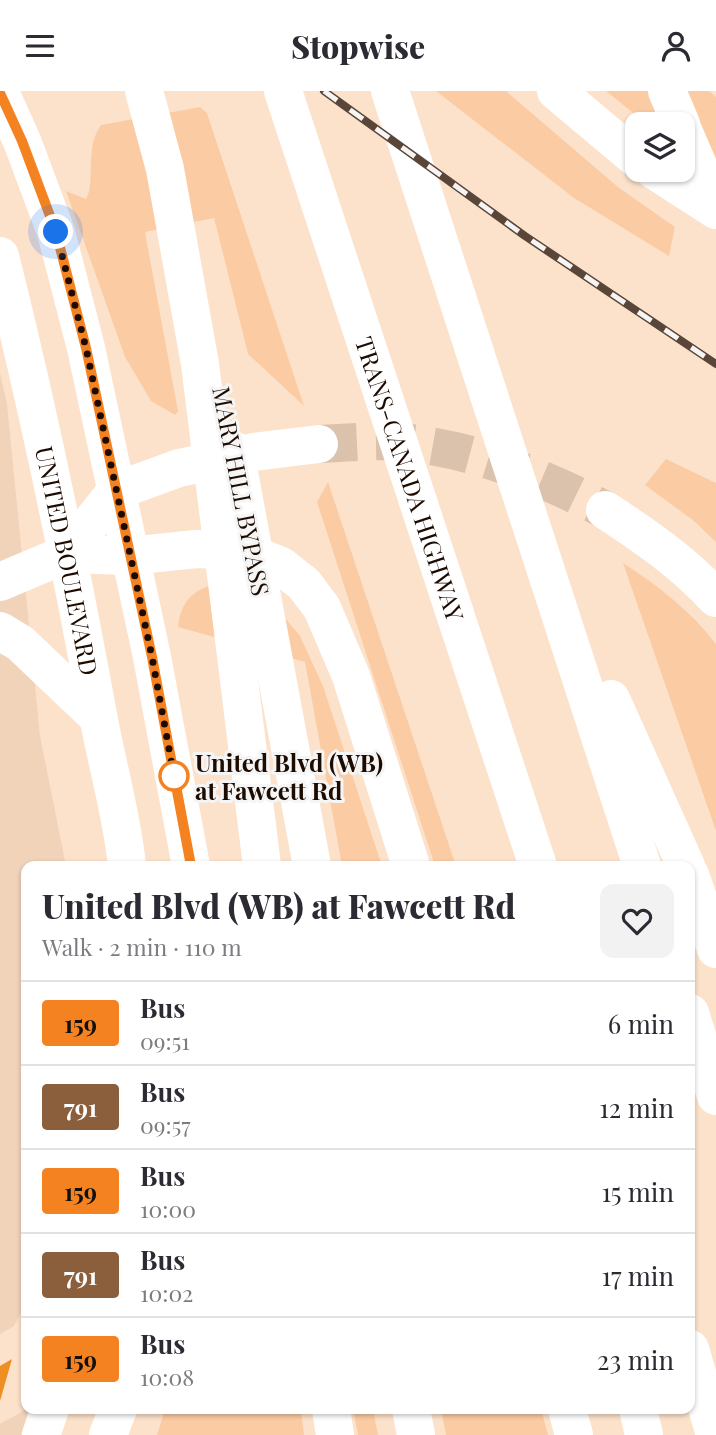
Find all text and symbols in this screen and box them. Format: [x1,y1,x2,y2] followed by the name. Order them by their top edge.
[291,24,425,67] text: Stopwise
[21,27,59,65] icon: menu
[657,27,695,65] icon: person
[625,112,695,182] map controls
[625,112,695,182] button: layers
[38,214,73,249] your location
[349,332,472,626] street label: TRANS-CANADA HIGHWAY
[206,384,278,598] street label: MARY HILL BYPASS
[29,443,106,678] street label: UNITED BOULEVARD
[195,746,383,806] place label: United Blvd (WB) at Fawcett Rd
[159,761,189,791] marker: United Blvd (WB) at Fawcett Rd
[42,883,515,927] text: United Blvd (WB) at Fawcett Rd
[600,884,674,958] button: heart
[42,931,242,962] text: Walk · 2 min · 110 m
[140,990,185,1025] text: Bus
[608,1006,674,1041] text: 6 min
[64,1007,97,1039] text: 159
[140,1025,190,1056] text: 09:51
[140,1074,185,1109] text: Bus
[599,1090,674,1125] text: 12 min
[64,1091,97,1123] text: 791
[140,1109,191,1140] text: 09:57
[140,1158,185,1193] text: Bus
[602,1174,674,1209] text: 15 min
[64,1175,97,1207] text: 159
[140,1193,196,1224] text: 10:00
[140,1242,185,1277] text: Bus
[601,1258,674,1293] text: 17 min
[64,1259,97,1291] text: 791
[140,1277,193,1308] text: 10:02
[140,1326,185,1361] text: Bus
[597,1342,674,1377] text: 23 min
[64,1343,97,1375] text: 159
[140,1361,194,1392] text: 10:08

